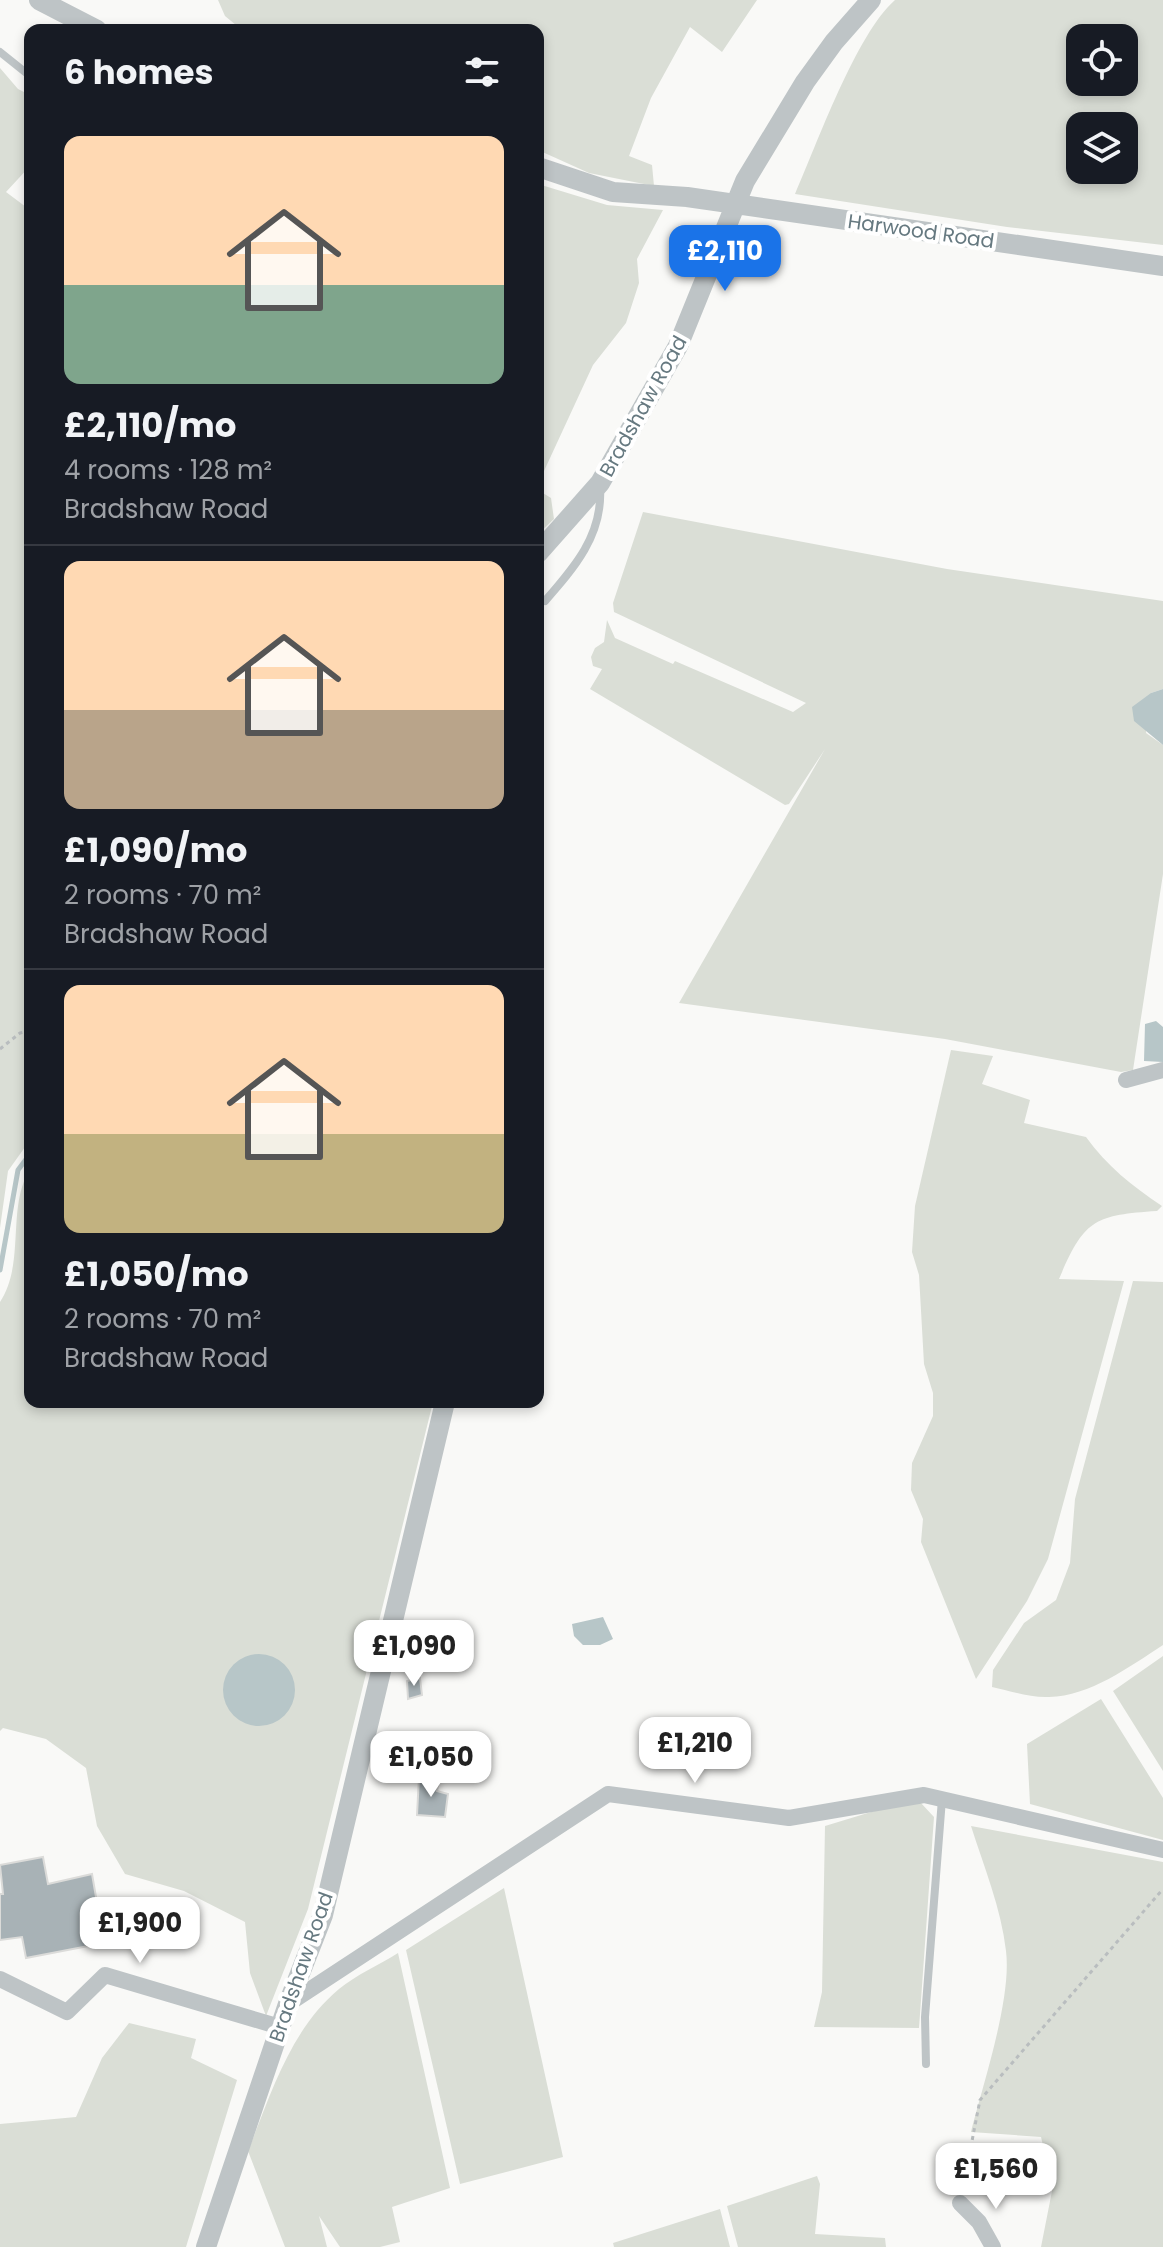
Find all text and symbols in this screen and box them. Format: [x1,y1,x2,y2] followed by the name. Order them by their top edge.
[1066,24,1138,184] map controls
[1066,24,1138,96] button: locate
[64,48,213,96] text: 6 homes
[460,50,504,94] icon: filters
[1066,112,1138,184] button: layers
[212,188,356,332] icon: home
[846,207,996,255] street label: Harwood Road
[660,225,790,293] pin: £2,110
[687,233,763,269] text: £2,110
[593,330,693,482] street label: Bradshaw Road
[64,401,237,449] text: £2,110/mo
[64,452,272,488] text: 4 rooms · 128 m²
[64,491,268,527] text: Bradshaw Road
[212,613,356,757] icon: home
[64,826,247,874] text: £1,090/mo
[64,877,261,913] text: 2 rooms · 70 m²
[64,916,268,952] text: Bradshaw Road
[212,1037,356,1181] icon: home
[64,1250,249,1298] text: £1,050/mo
[64,1301,261,1337] text: 2 rooms · 70 m²
[64,1340,268,1376] text: Bradshaw Road
[349,1620,479,1688] pin: £1,090
[372,1628,456,1664] text: £1,090
[630,1717,760,1785] pin: £1,210
[657,1725,733,1761] text: £1,210
[366,1731,496,1799] pin: £1,050
[388,1739,474,1775] text: £1,050
[262,1888,340,2046] street label: Bradshaw Road
[75,1897,205,1965] pin: £1,900
[98,1905,182,1941] text: £1,900
[931,2143,1061,2211] pin: £1,560
[954,2151,1038,2187] text: £1,560

